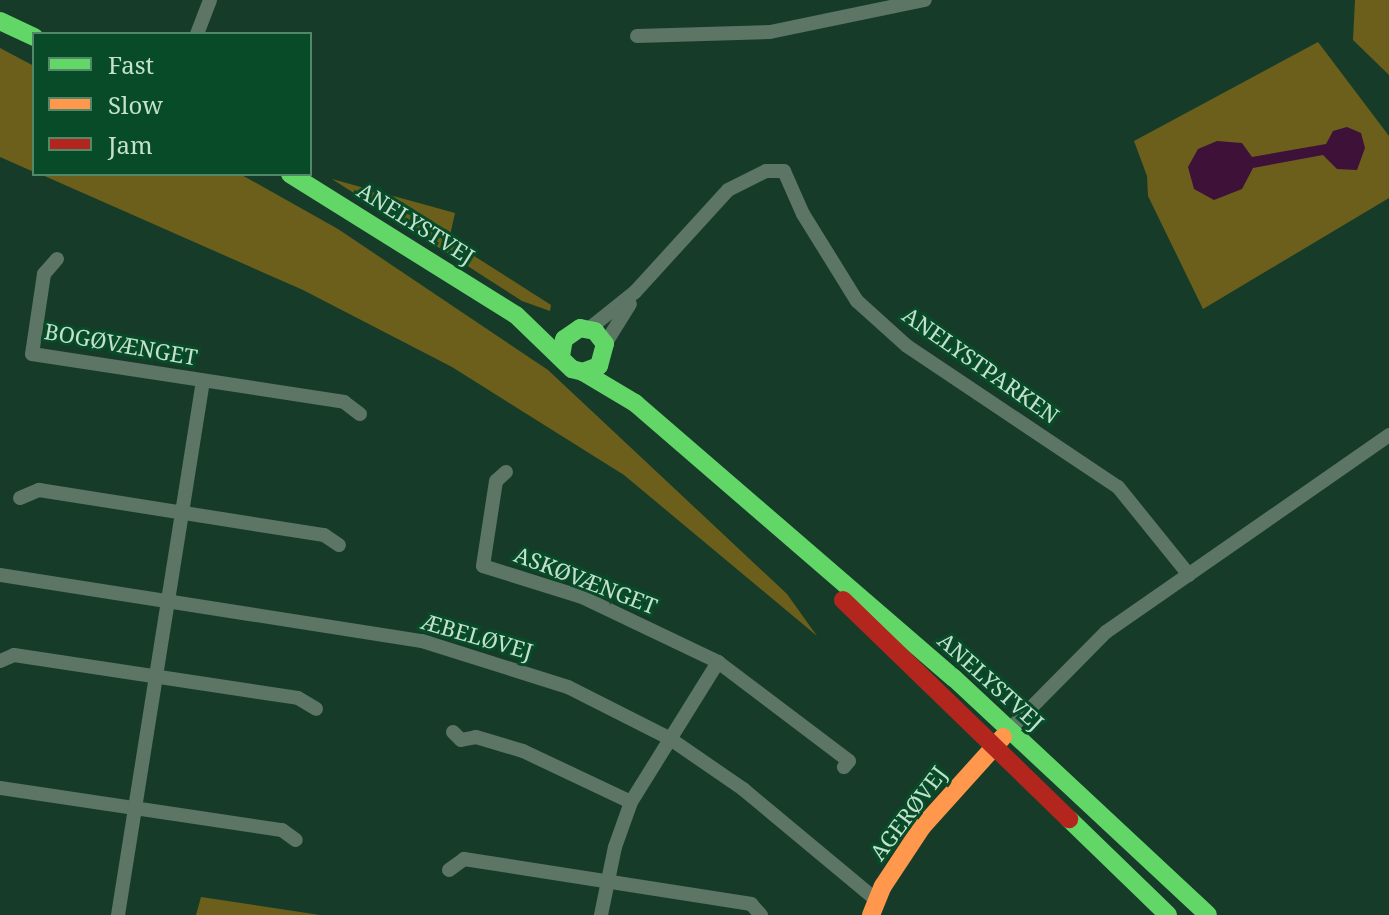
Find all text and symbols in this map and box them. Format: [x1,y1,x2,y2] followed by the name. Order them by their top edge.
[32,32,312,176] legend
[108,48,154,81] text: Fast
[108,88,163,121] text: Slow
[108,128,153,161] text: Jam
[353,177,479,269] street label: ANELYSTVEJ
[898,301,1064,429] street label: ANELYSTPARKEN
[42,318,200,370] street label: BOGØVÆNGET
[511,541,661,619] street label: ASKØVÆNGET
[418,607,536,665] street label: ÆBELØVEJ
[933,627,1049,735] street label: ANELYSTVEJ
[864,761,952,865] street label: AGERØVEJ

